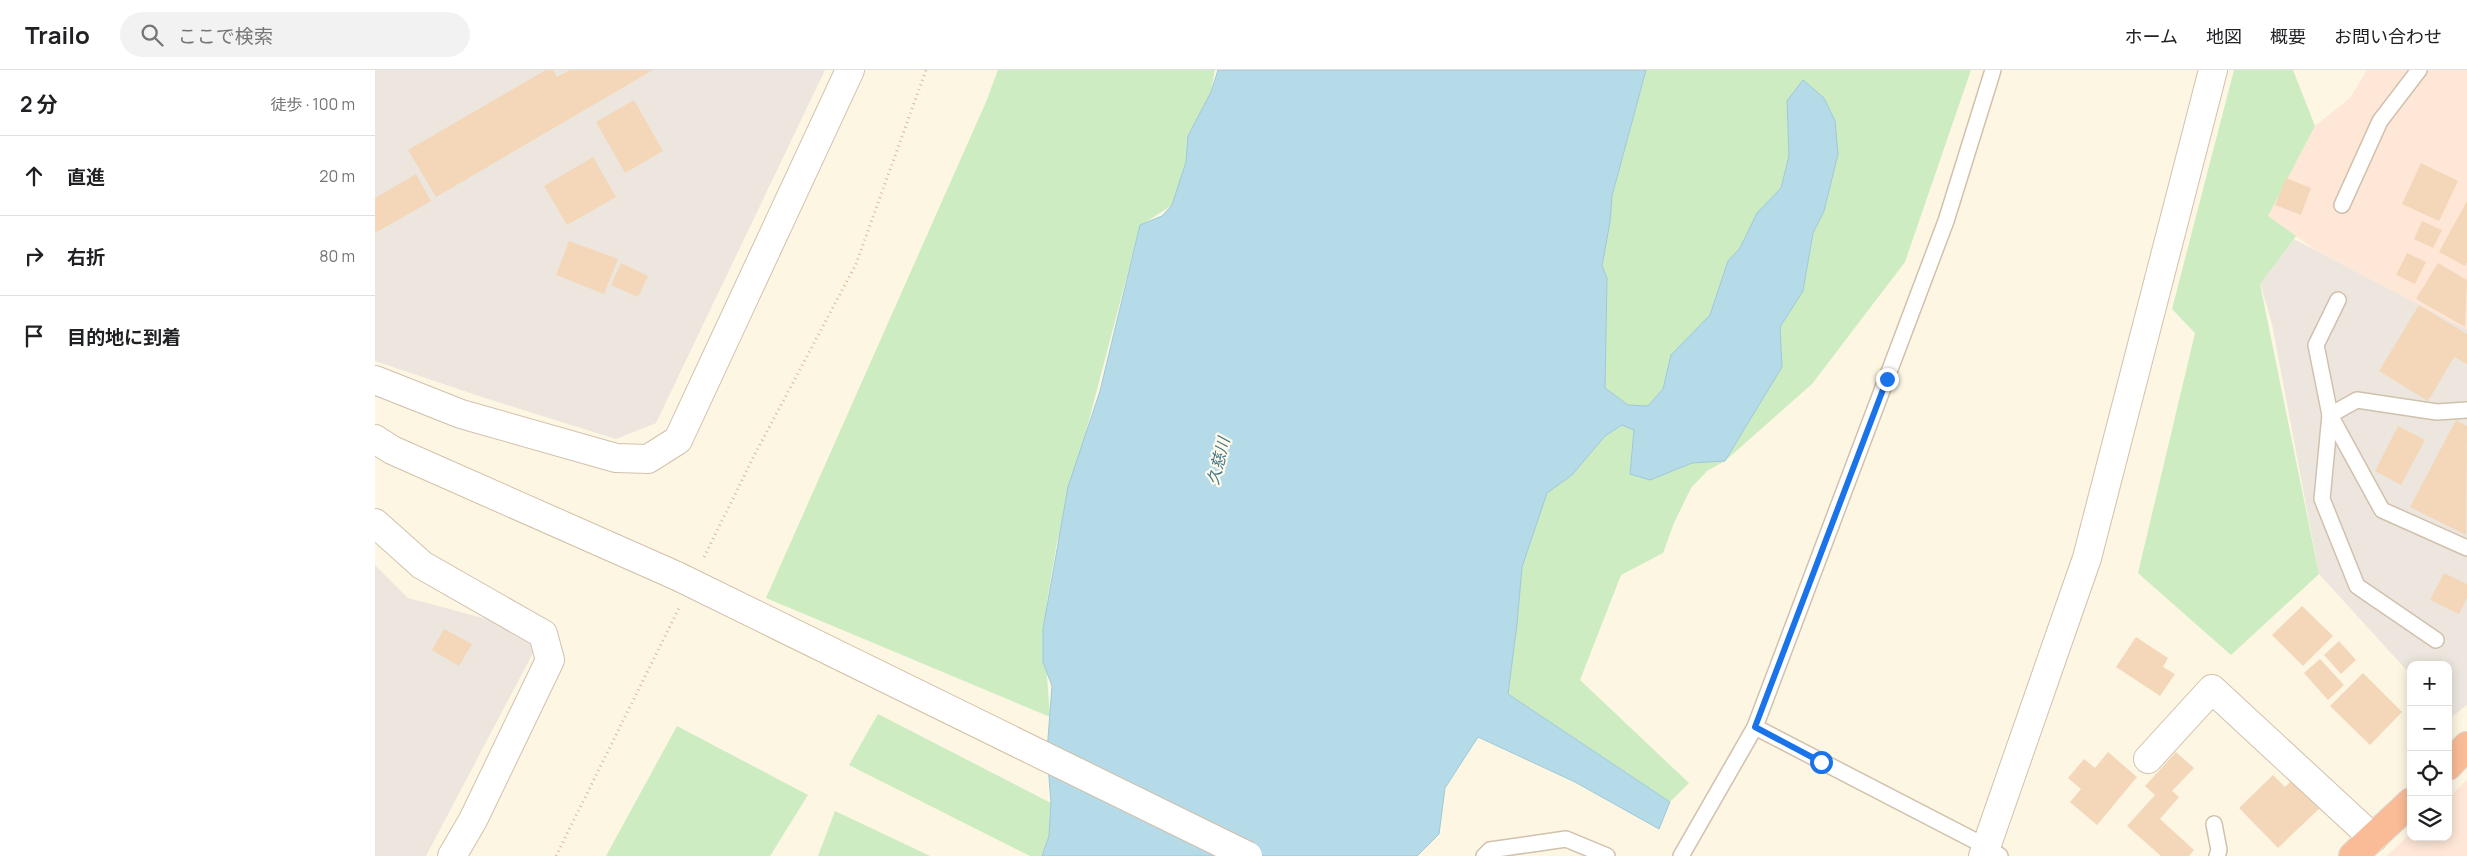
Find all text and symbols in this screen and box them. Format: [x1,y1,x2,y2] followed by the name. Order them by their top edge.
[120,12,470,57] search box
[25,18,90,51] text: Trailo
[138,21,166,49] icon: search
[178,23,273,49] text: ここで検索
[2125,24,2178,48] text: ホーム
[2206,24,2242,48] text: 地図
[2270,24,2306,48] text: 概要
[2334,24,2442,48] text: お問い合わせ
[20,90,58,118] text: 2 分
[270,93,355,115] text: 徒歩 · 100 m
[20,162,48,190] icon: ahead
[67,164,105,190] text: 直進
[319,165,355,187] text: 20 m
[20,242,48,270] icon: right
[67,244,105,270] text: 右折
[319,245,355,267] text: 80 m
[20,322,48,350] icon: arrive
[67,324,181,350] text: 目的地に到着
[1876,368,1899,391] route end
[1202,433,1235,487] water label: 久慈川
[2407,661,2452,841] map controls
[2407,661,2452,706] button: +
[2407,706,2452,751] button: −
[1810,751,1833,774] route start
[2407,751,2452,796] button: locate
[2407,796,2452,841] button: layers

